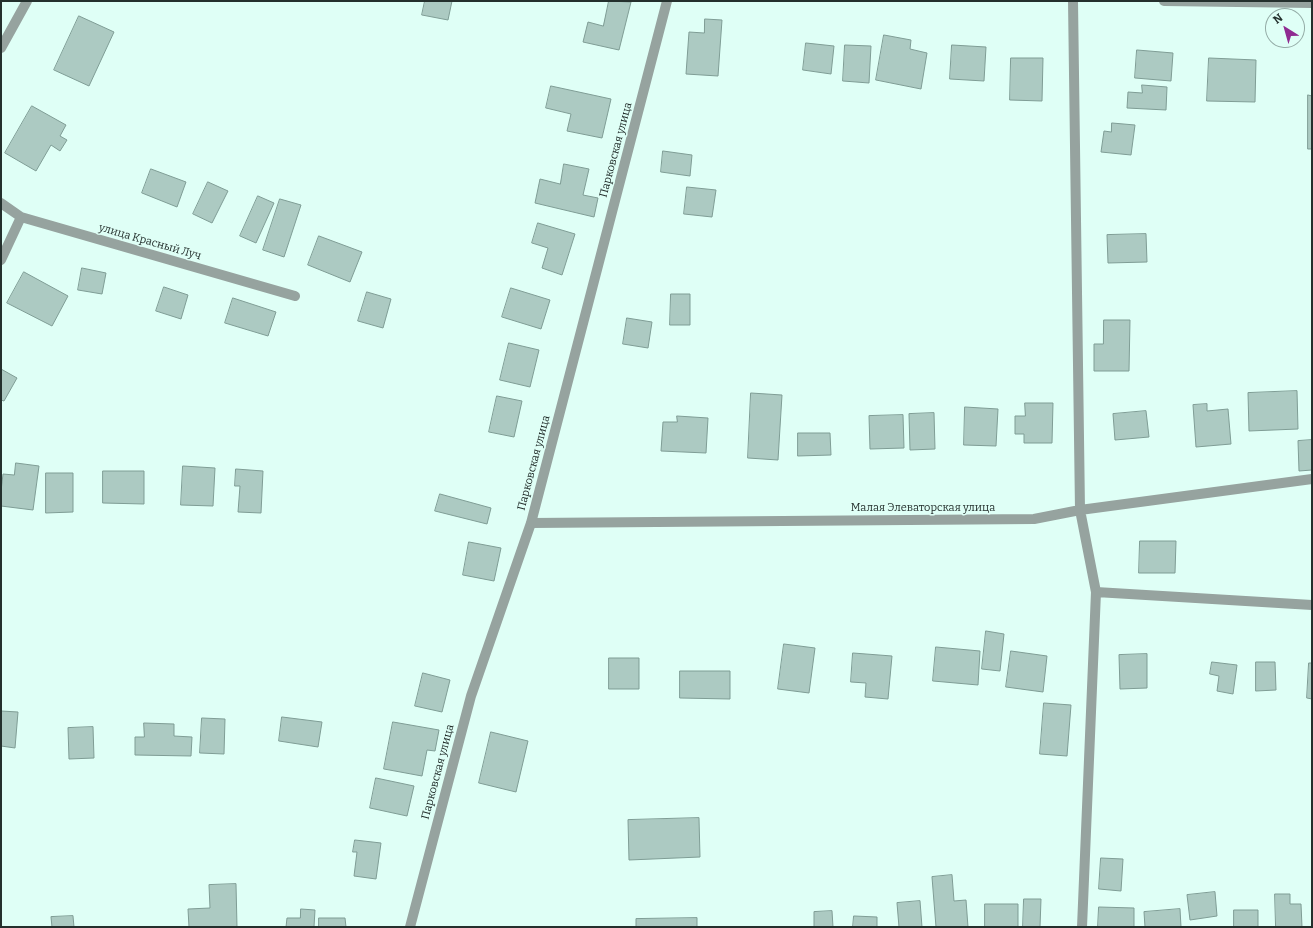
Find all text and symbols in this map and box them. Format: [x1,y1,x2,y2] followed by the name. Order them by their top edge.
[1265,8,1305,48] north arrow
[1271,11,1285,27] text: N
[597,101,635,199] street label: Парковская улица
[97,221,203,263] street label: улица Красный Луч
[515,414,553,512] street label: Парковская улица
[851,501,995,515] street label: Малая Элеваторская улица
[419,723,457,821] street label: Парковская улица

